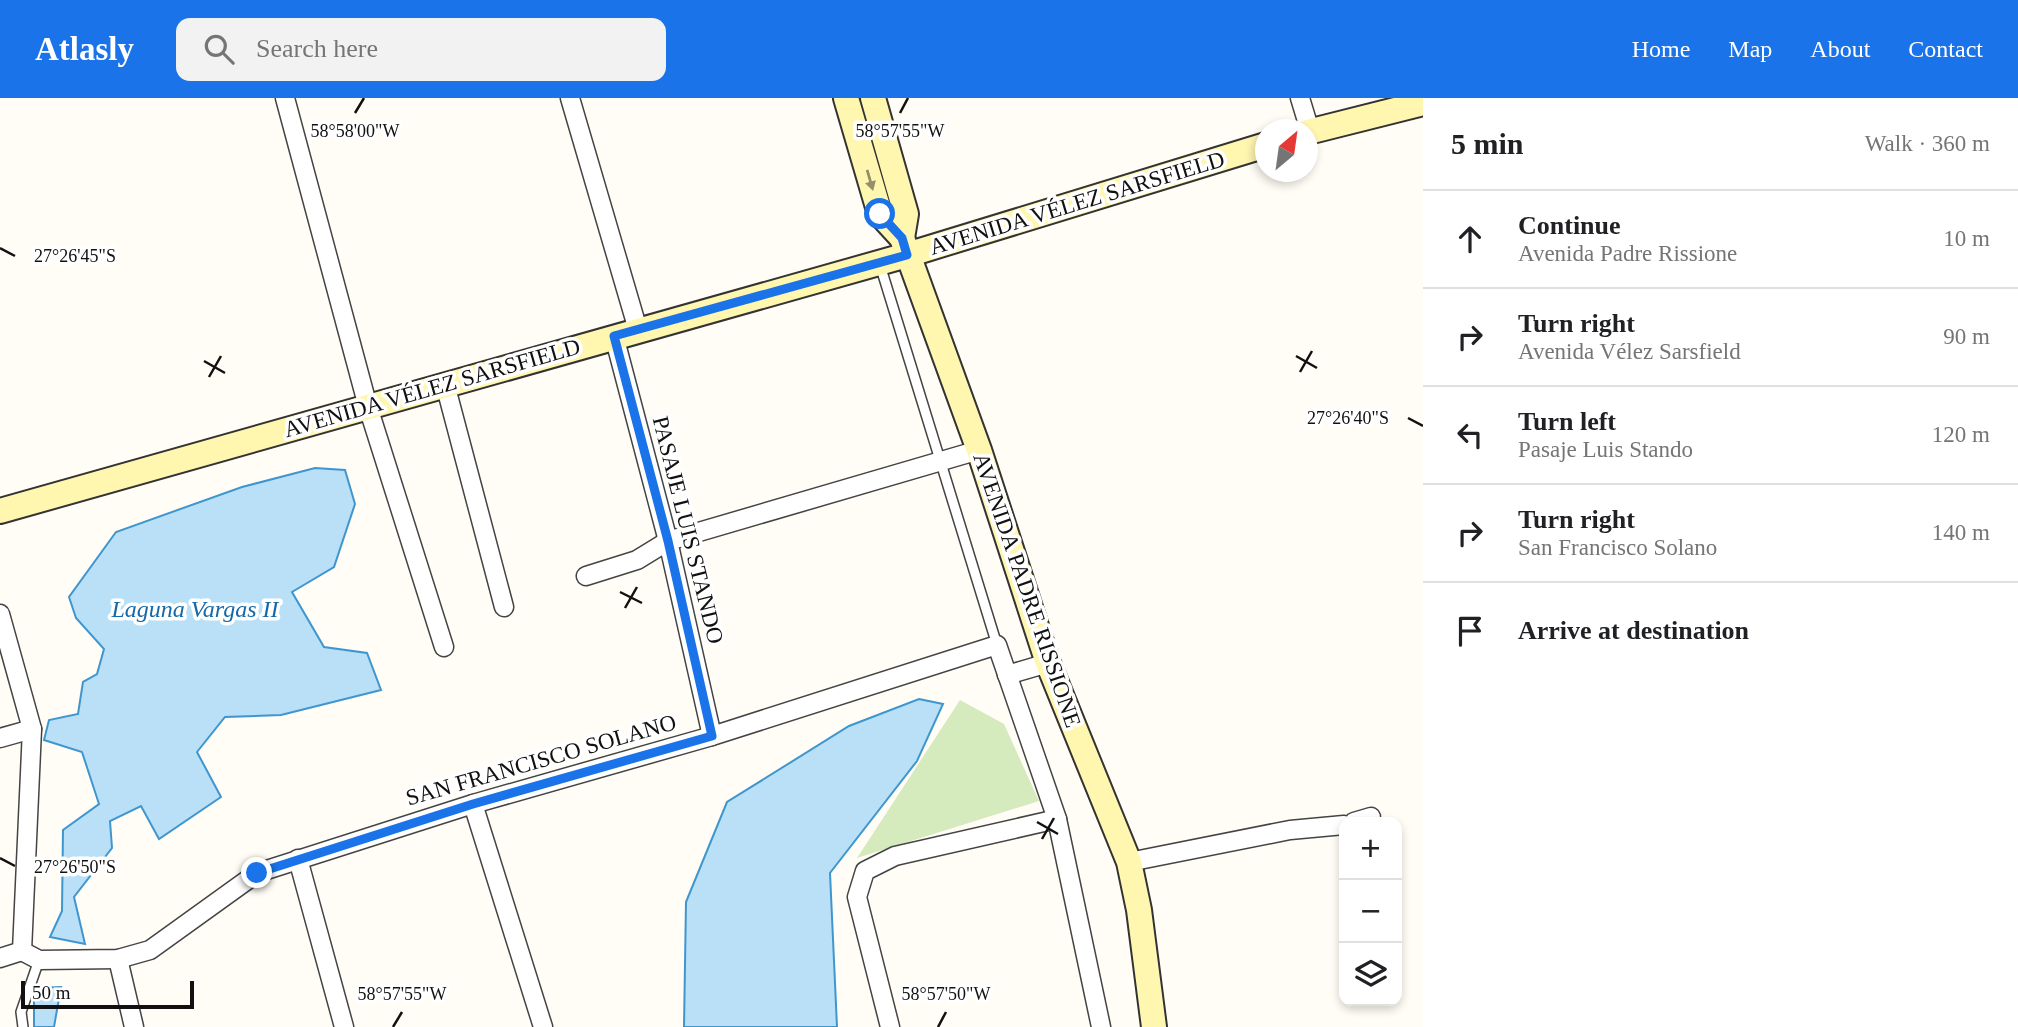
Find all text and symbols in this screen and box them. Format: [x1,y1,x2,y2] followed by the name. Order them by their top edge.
[176,18,666,81] search box
[200,30,238,68] icon: search
[35,31,134,67] text: Atlasly
[256,34,378,63] text: Search here
[1632,36,1690,62] text: Home
[1728,36,1772,62] text: Map
[1810,36,1870,62] text: About
[1908,36,1983,62] text: Contact
[1255,119,1318,182] north arrow
[311,121,399,141] text: 58°58'00"W
[856,121,944,141] text: 58°57'55"W
[1451,127,1524,160] text: 5 min
[1865,131,1990,156] text: Walk · 360 m
[927,146,1227,260] street label: AVENIDA VÉLEZ SARSFIELD
[865,169,875,190] one-way arrow
[864,198,895,229] route start
[1518,211,1621,240] text: Continue
[1451,220,1489,258] icon: ahead
[1943,226,1990,251] text: 10 m
[1518,241,1737,266] text: Avenida Padre Rissione
[34,246,116,266] text: 27°26'45"S
[1518,309,1635,338] text: Turn right
[1451,318,1489,356] icon: right
[1943,324,1990,349] text: 90 m
[281,334,583,442] street label: AVENIDA VÉLEZ SARSFIELD
[1518,339,1741,364] text: Avenida Vélez Sarsfield
[1518,407,1616,436] text: Turn left
[1307,408,1389,428] text: 27°26'40"S
[648,414,728,646] street label: PASAJE LUIS STANDO
[1451,416,1489,454] icon: left
[1932,422,1990,447] text: 120 m
[1518,437,1693,462] text: Pasaje Luis Stando
[968,449,1086,731] street label: AVENIDA PADRE RISSIONE
[1518,505,1635,534] text: Turn right
[1451,514,1489,552] icon: right
[1932,520,1990,545] text: 140 m
[1518,535,1717,560] text: San Francisco Solano
[110,596,280,622] water label: Laguna Vargas II
[1451,612,1489,650] icon: arrive
[1518,616,1749,645] text: Arrive at destination
[403,709,679,811] street label: SAN FRANCISCO SOLANO
[1339,817,1402,1006] map controls
[1339,817,1402,880] button: +
[34,857,116,877] text: 27°26'50"S
[241,857,272,888] route end
[1339,880,1402,943] button: −
[1339,943,1402,1006] button: layers
[21,978,194,1010] scale bar
[32,982,71,1003] text: 50 m
[358,984,446,1004] text: 58°57'55"W
[902,984,990,1004] text: 58°57'50"W

